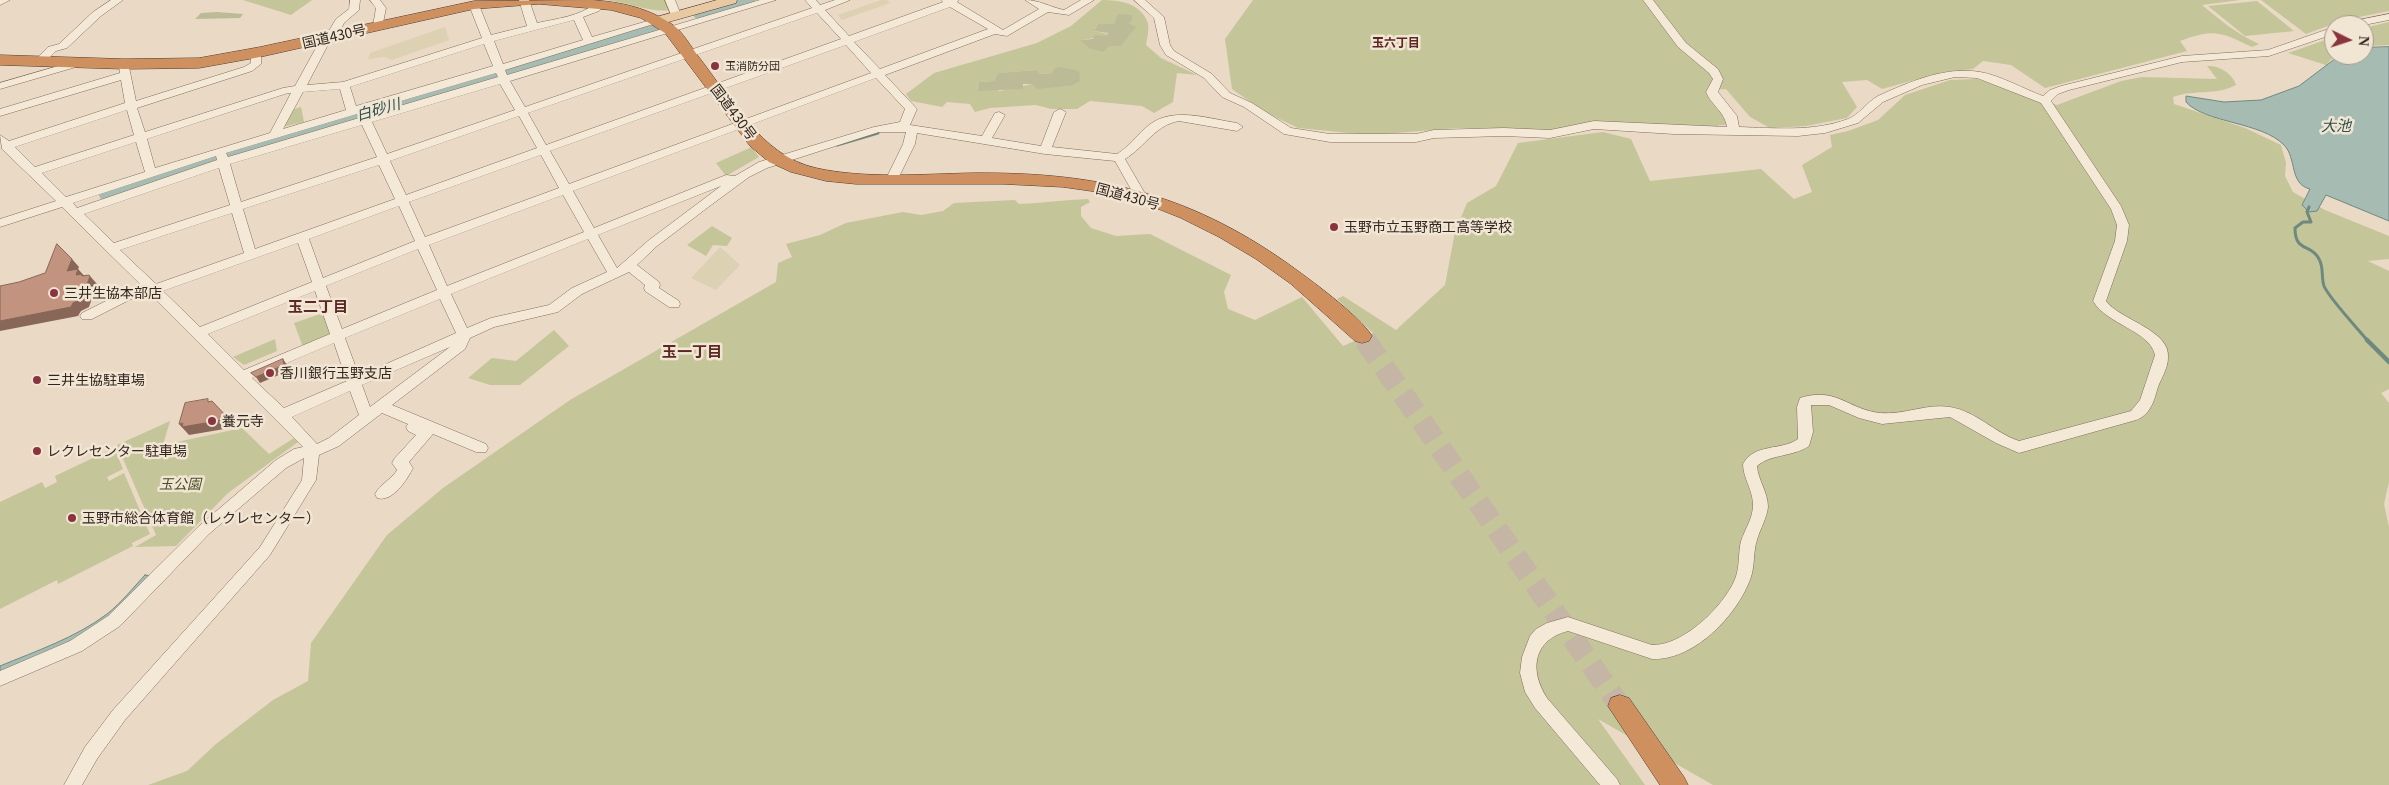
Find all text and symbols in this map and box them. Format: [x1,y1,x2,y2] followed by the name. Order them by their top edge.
[2324,15,2374,65] north arrow
[300,20,368,52] street label: 国道430号
[1372,35,1420,49] district label: 玉六丁目
[2356,35,2371,47] text: N
[725,59,780,73] place label: 玉消防分団
[709,60,721,72] marker: 玉消防分団
[708,81,760,143] street label: 国道430号
[354,94,402,124] water label: 白砂川
[2321,116,2351,134] water label: 大池
[1094,179,1162,213] street label: 国道430号
[1344,219,1512,235] place label: 玉野市立玉野商工高等学校
[1328,221,1340,233] marker: 玉野市立玉野商工高等学校
[64,285,162,301] place label: 三井生協本部店
[48,287,60,299] marker: 三井生協本部店
[288,297,348,315] district label: 玉二丁目
[662,342,722,360] district label: 玉一丁目
[280,365,392,381] place label: 香川銀行玉野支店
[264,367,276,379] marker: 香川銀行玉野支店
[47,372,145,388] place label: 三井生協駐車場
[31,374,43,386] marker: 三井生協駐車場
[222,413,264,429] place label: 養元寺
[206,415,218,427] marker: 養元寺
[47,443,187,459] place label: レクレセンター駐車場
[31,445,43,457] marker: レクレセンター駐車場
[159,476,201,492] park label: 玉公園
[82,510,320,526] place label: 玉野市総合体育館（レクレセンター）
[66,512,78,524] marker: 玉野市総合体育館（レクレセンター）

